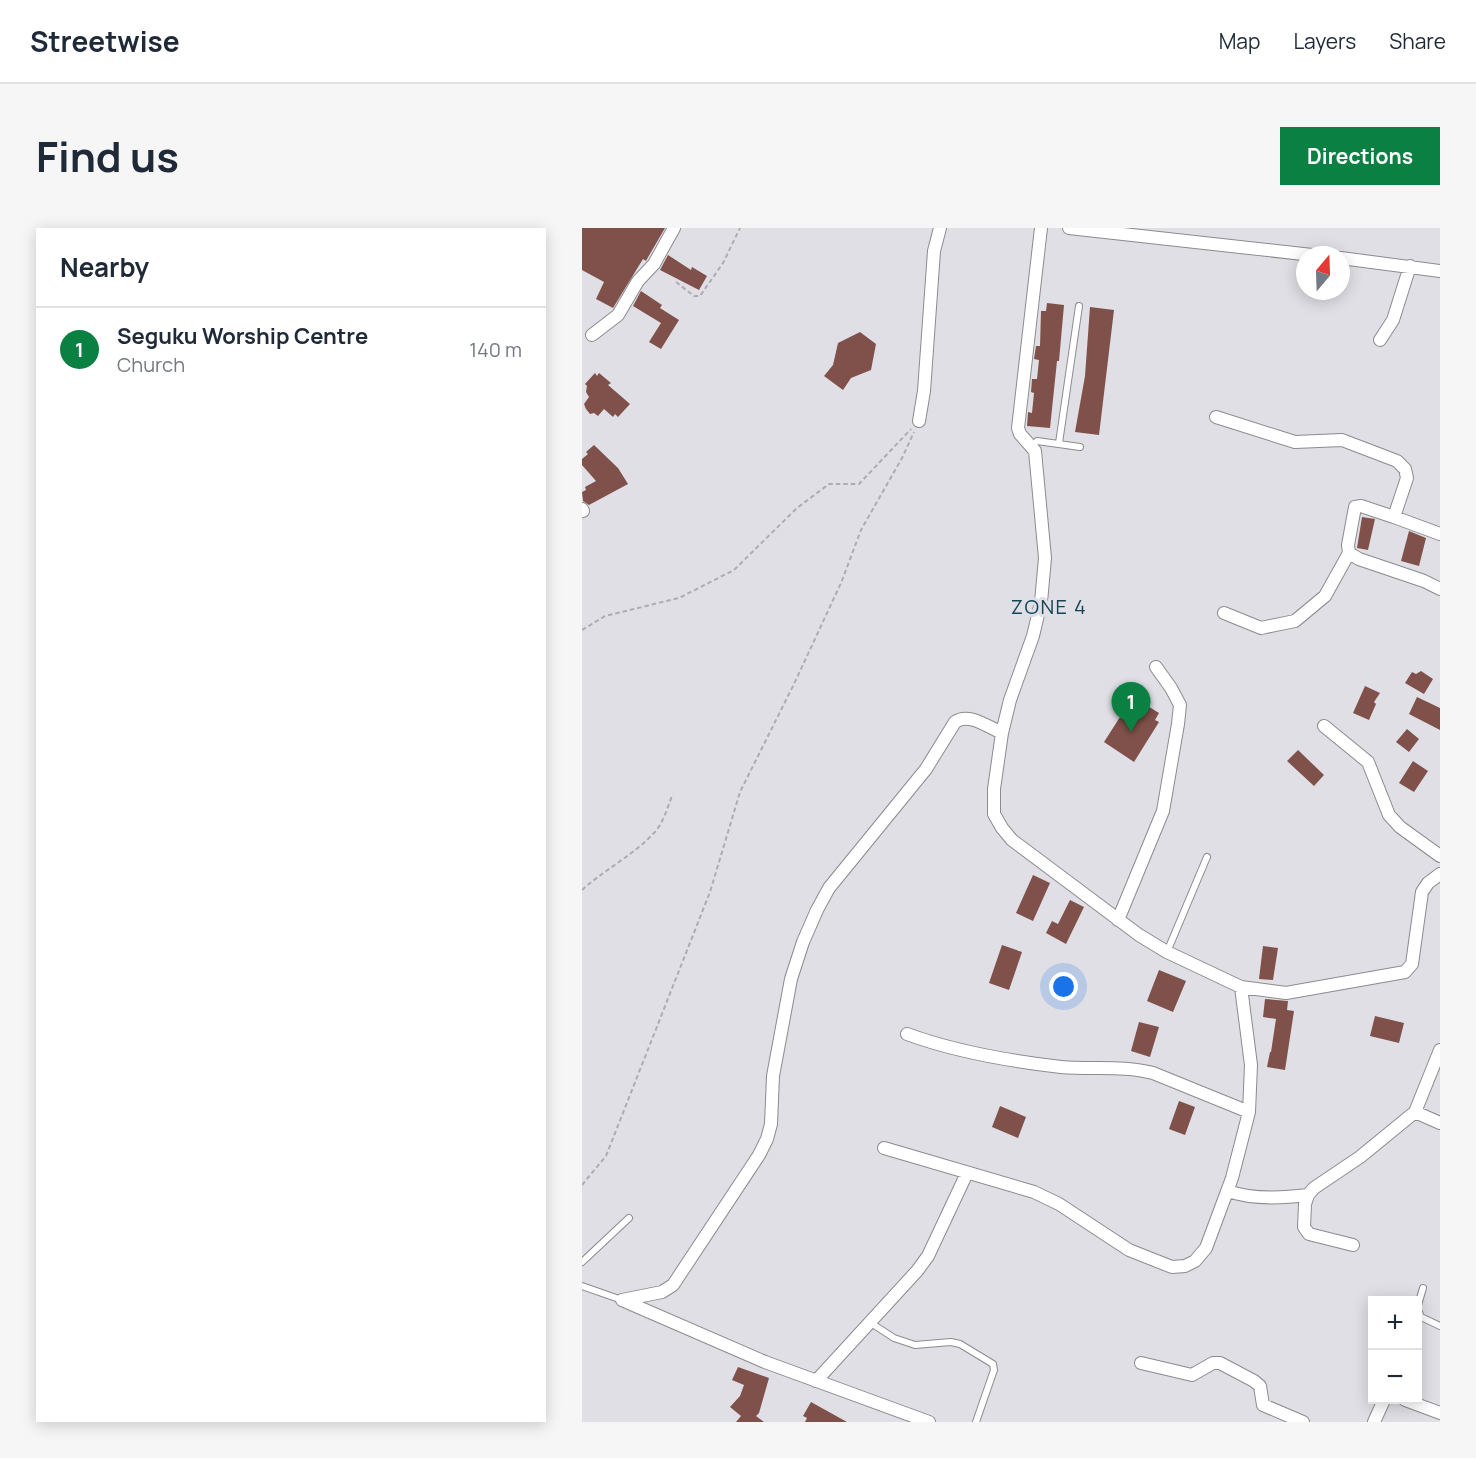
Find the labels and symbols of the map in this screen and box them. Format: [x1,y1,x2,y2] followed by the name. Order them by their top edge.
[1296,246,1350,300] north arrow
[1011,593,1087,620] district label: ZONE 4
[1112,682,1150,732] pin: 1
[1049,972,1078,1001] your location

